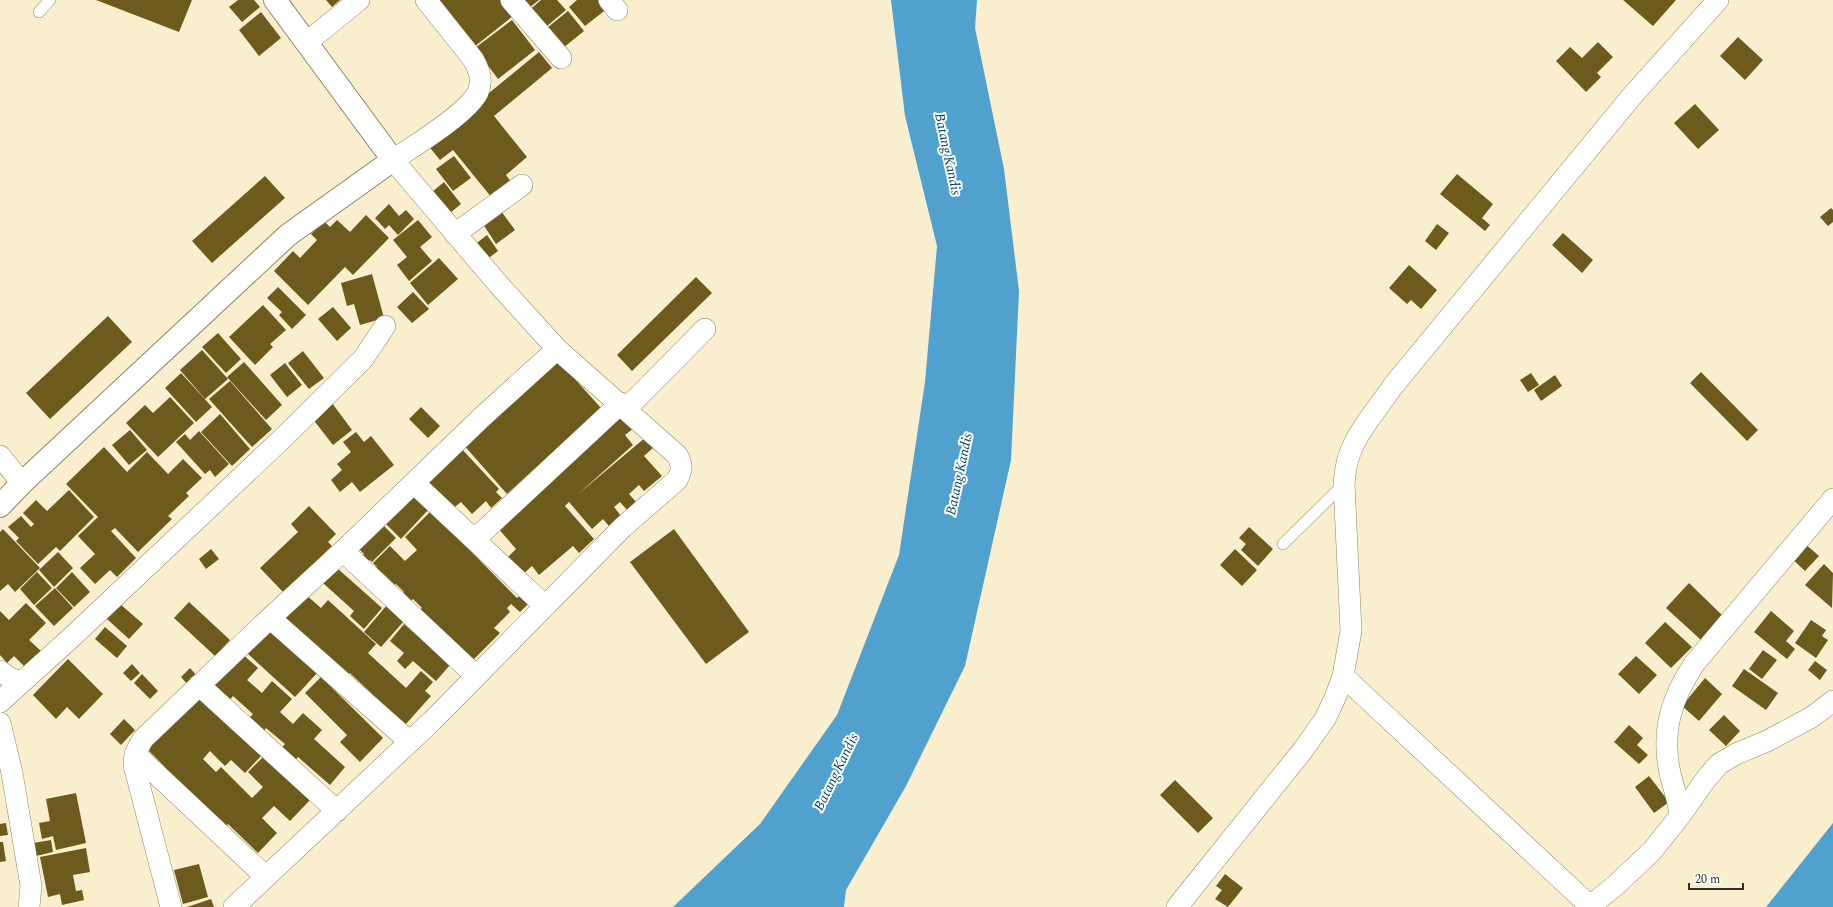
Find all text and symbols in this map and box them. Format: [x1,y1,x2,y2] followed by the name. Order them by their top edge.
[929,111,967,197] water label: Batang Kandis
[940,431,978,517] water label: Batang Kandis
[808,730,864,814] water label: Batang Kandis
[1689,865,1743,891] scale bar
[1695,870,1720,889] text: 20 m

